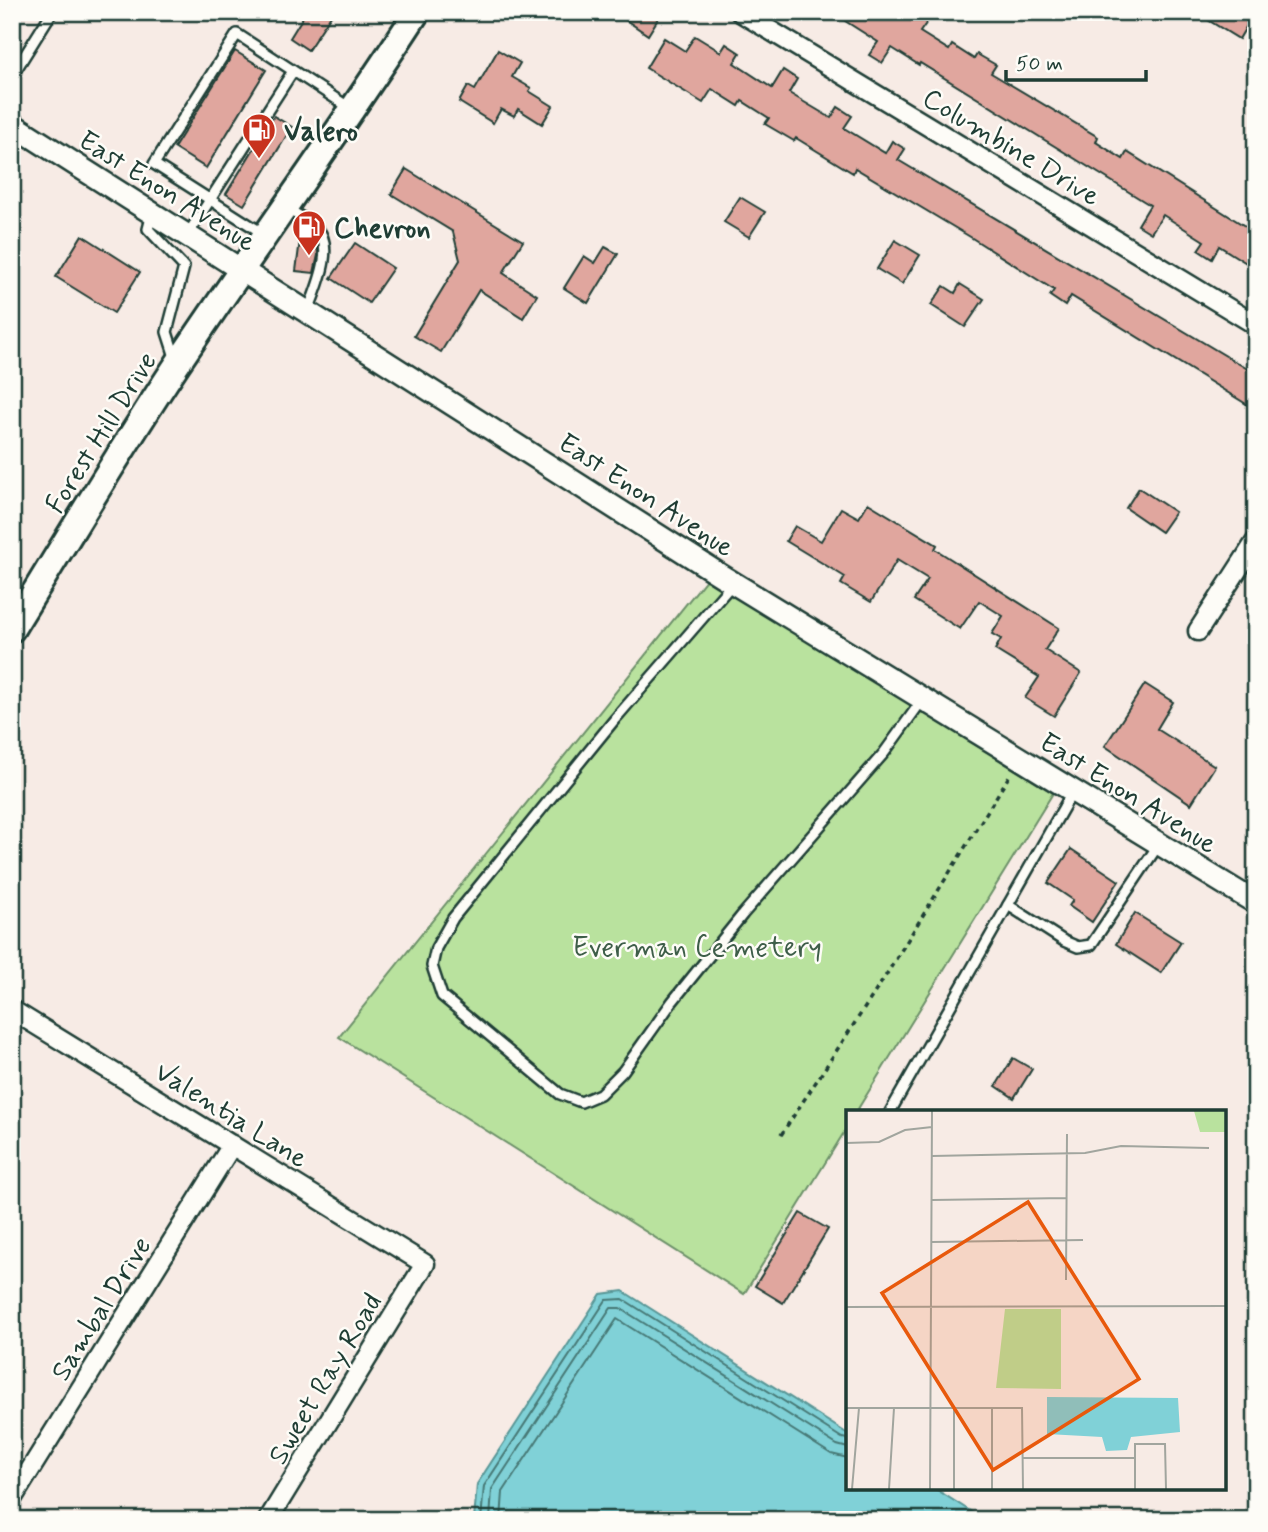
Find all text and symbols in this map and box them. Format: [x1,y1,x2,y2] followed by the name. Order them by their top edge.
[1006,38,1146,82] scale bar
[1016,50,1063,78] text: 50 m
[915,81,1106,216] street label: Columbine Drive
[240,111,278,160] fuel station icon: Valero
[284,114,358,151] place label: Valero
[71,123,263,262] street label: East Enon Avenue
[290,208,328,257] fuel station icon: Chevron
[334,211,431,248] place label: Chevron
[38,345,167,521] street label: Forest Hill Drive
[550,425,741,567] street label: East Enon Avenue
[1032,725,1224,864] street label: East Enon Avenue
[572,930,822,967] park label: Everman Cemetery
[147,1054,314,1178] street label: Valentia Lane
[846,1110,1226,1490] inset map
[43,1230,161,1388] street label: Sambal Drive
[260,1287,392,1472] street label: Sweet Ray Road

